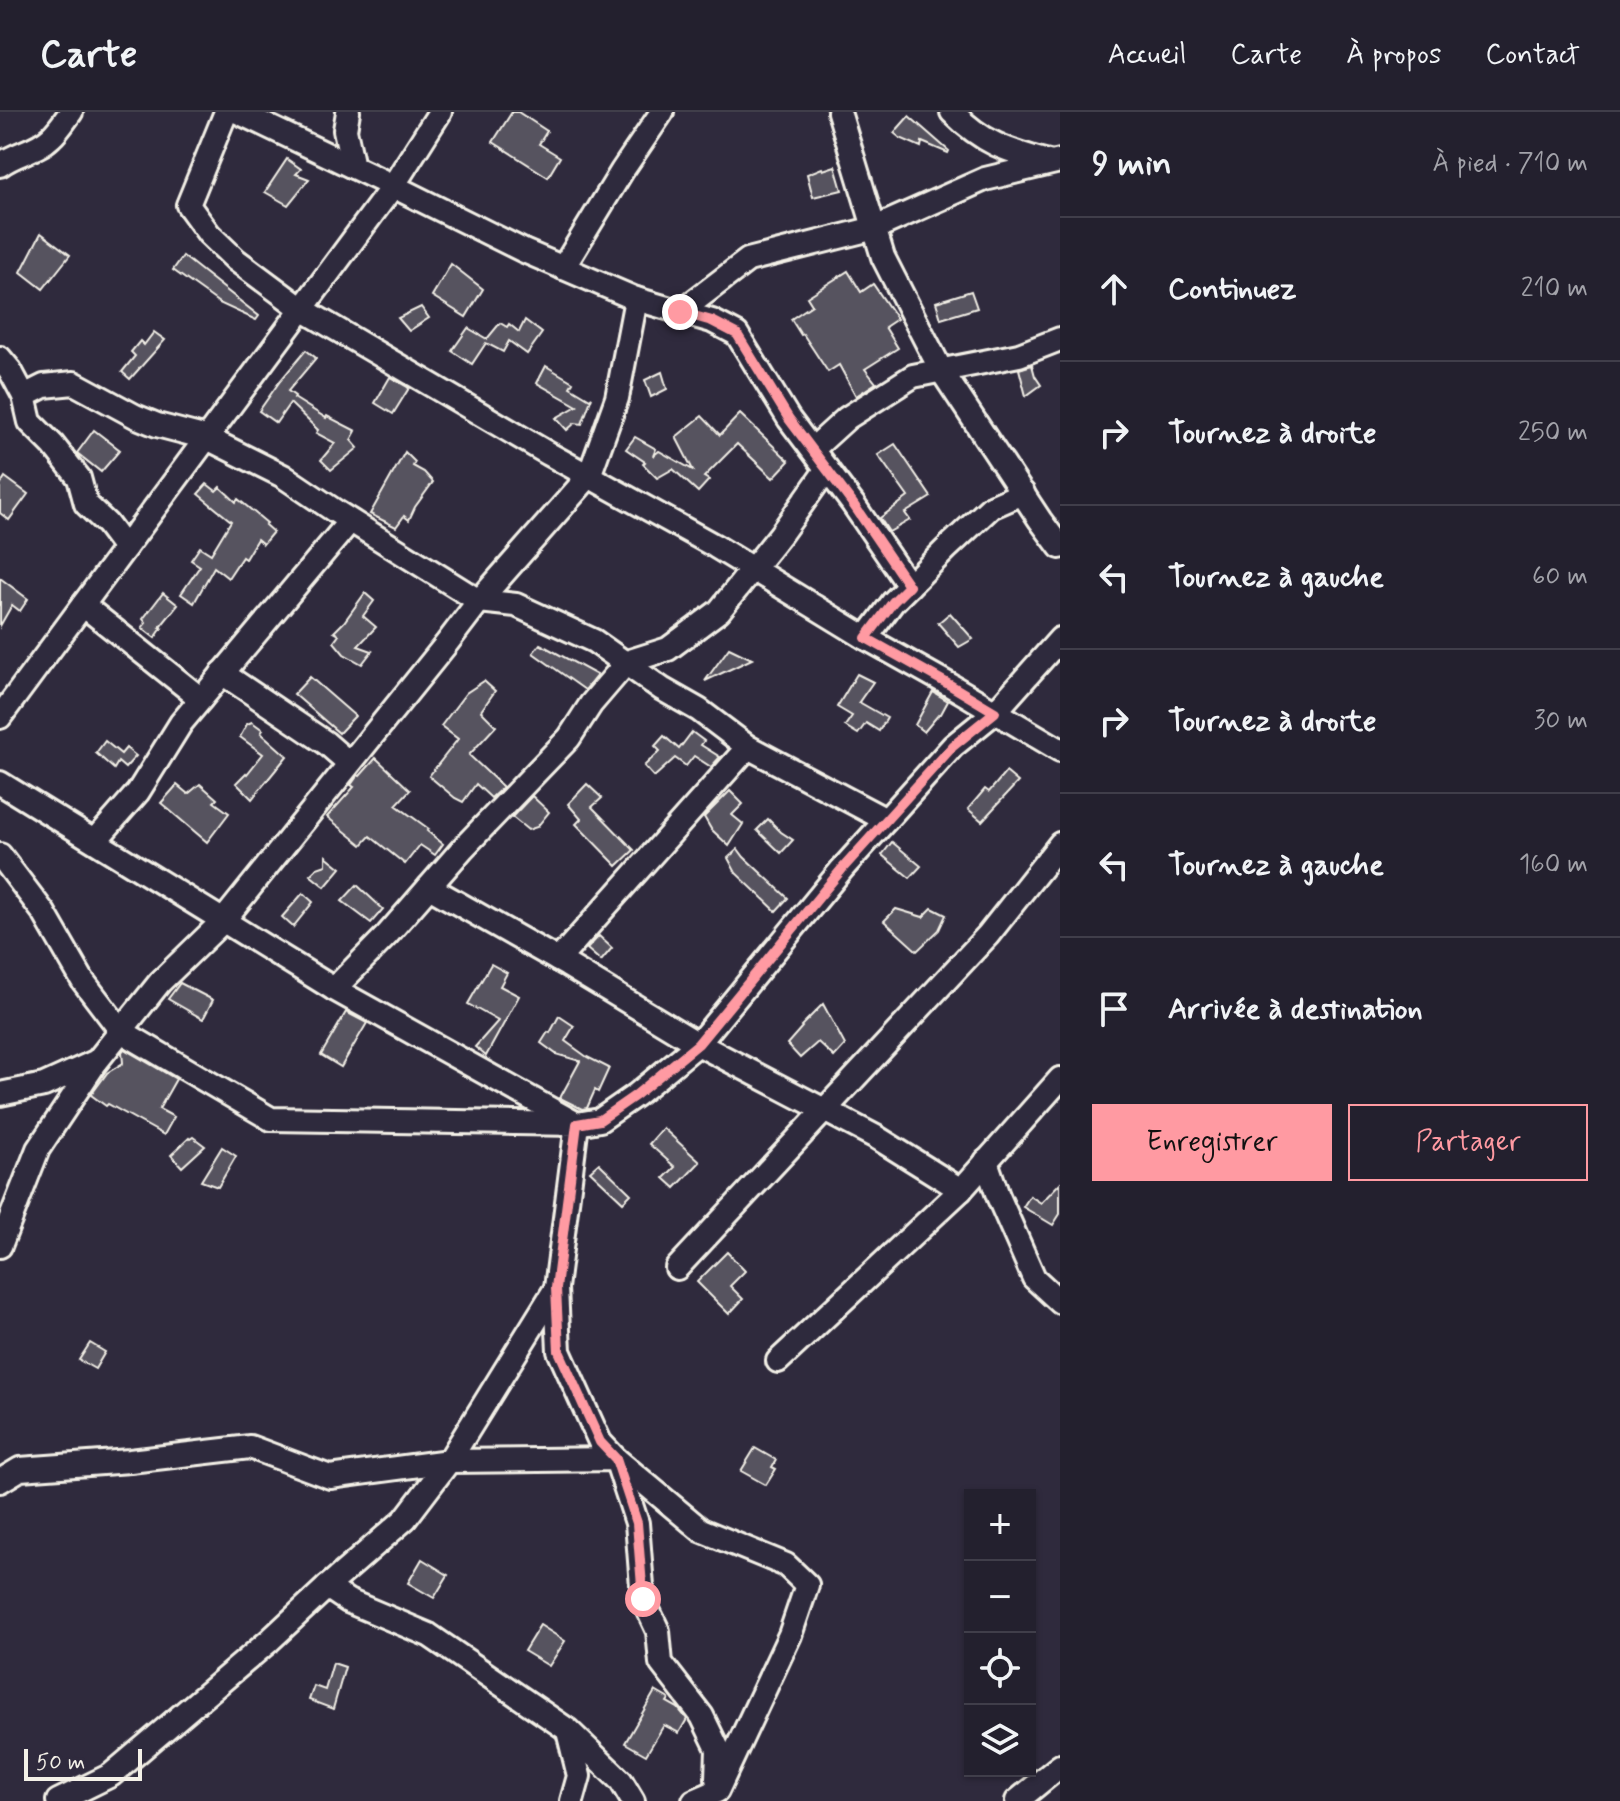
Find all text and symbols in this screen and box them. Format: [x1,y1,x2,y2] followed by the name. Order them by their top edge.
[40,31,137,80] text: Carte
[1108,37,1186,74] text: Accueil
[1230,37,1302,74] text: Carte
[1346,37,1441,74] text: À propos
[1485,37,1580,74] text: Contact
[1092,142,1172,187] text: 9 min
[1433,147,1588,181] text: À pied · 710 m
[1092,267,1136,311] icon: ahead
[1168,270,1297,309] text: Continuez
[1521,272,1588,306] text: 210 m
[662,294,698,330] route end
[1092,411,1136,455] icon: right
[1168,414,1377,453] text: Tournez à droite
[1518,416,1588,450] text: 250 m
[1092,555,1136,599] icon: left
[1168,558,1384,597] text: Tournez à gauche
[1532,560,1588,594] text: 60 m
[1092,699,1136,743] icon: right
[1168,702,1377,741] text: Tournez à droite
[1534,704,1588,738] text: 30 m
[1092,843,1136,887] icon: left
[1168,846,1384,885] text: Tournez à gauche
[1519,848,1588,882] text: 160 m
[1092,987,1136,1031] icon: arrive
[1168,990,1423,1029] text: Arrivée à destination
[1092,1104,1332,1181] button: Enregistrer
[1348,1104,1588,1181] button: Partager
[964,1489,1036,1777] map controls
[964,1489,1036,1561] button: +
[964,1561,1036,1633] button: −
[625,1581,661,1617] route start
[964,1633,1036,1705] button: locate
[964,1705,1036,1777] button: layers
[24,1745,142,1781] scale bar
[36,1749,85,1777] text: 50 m

